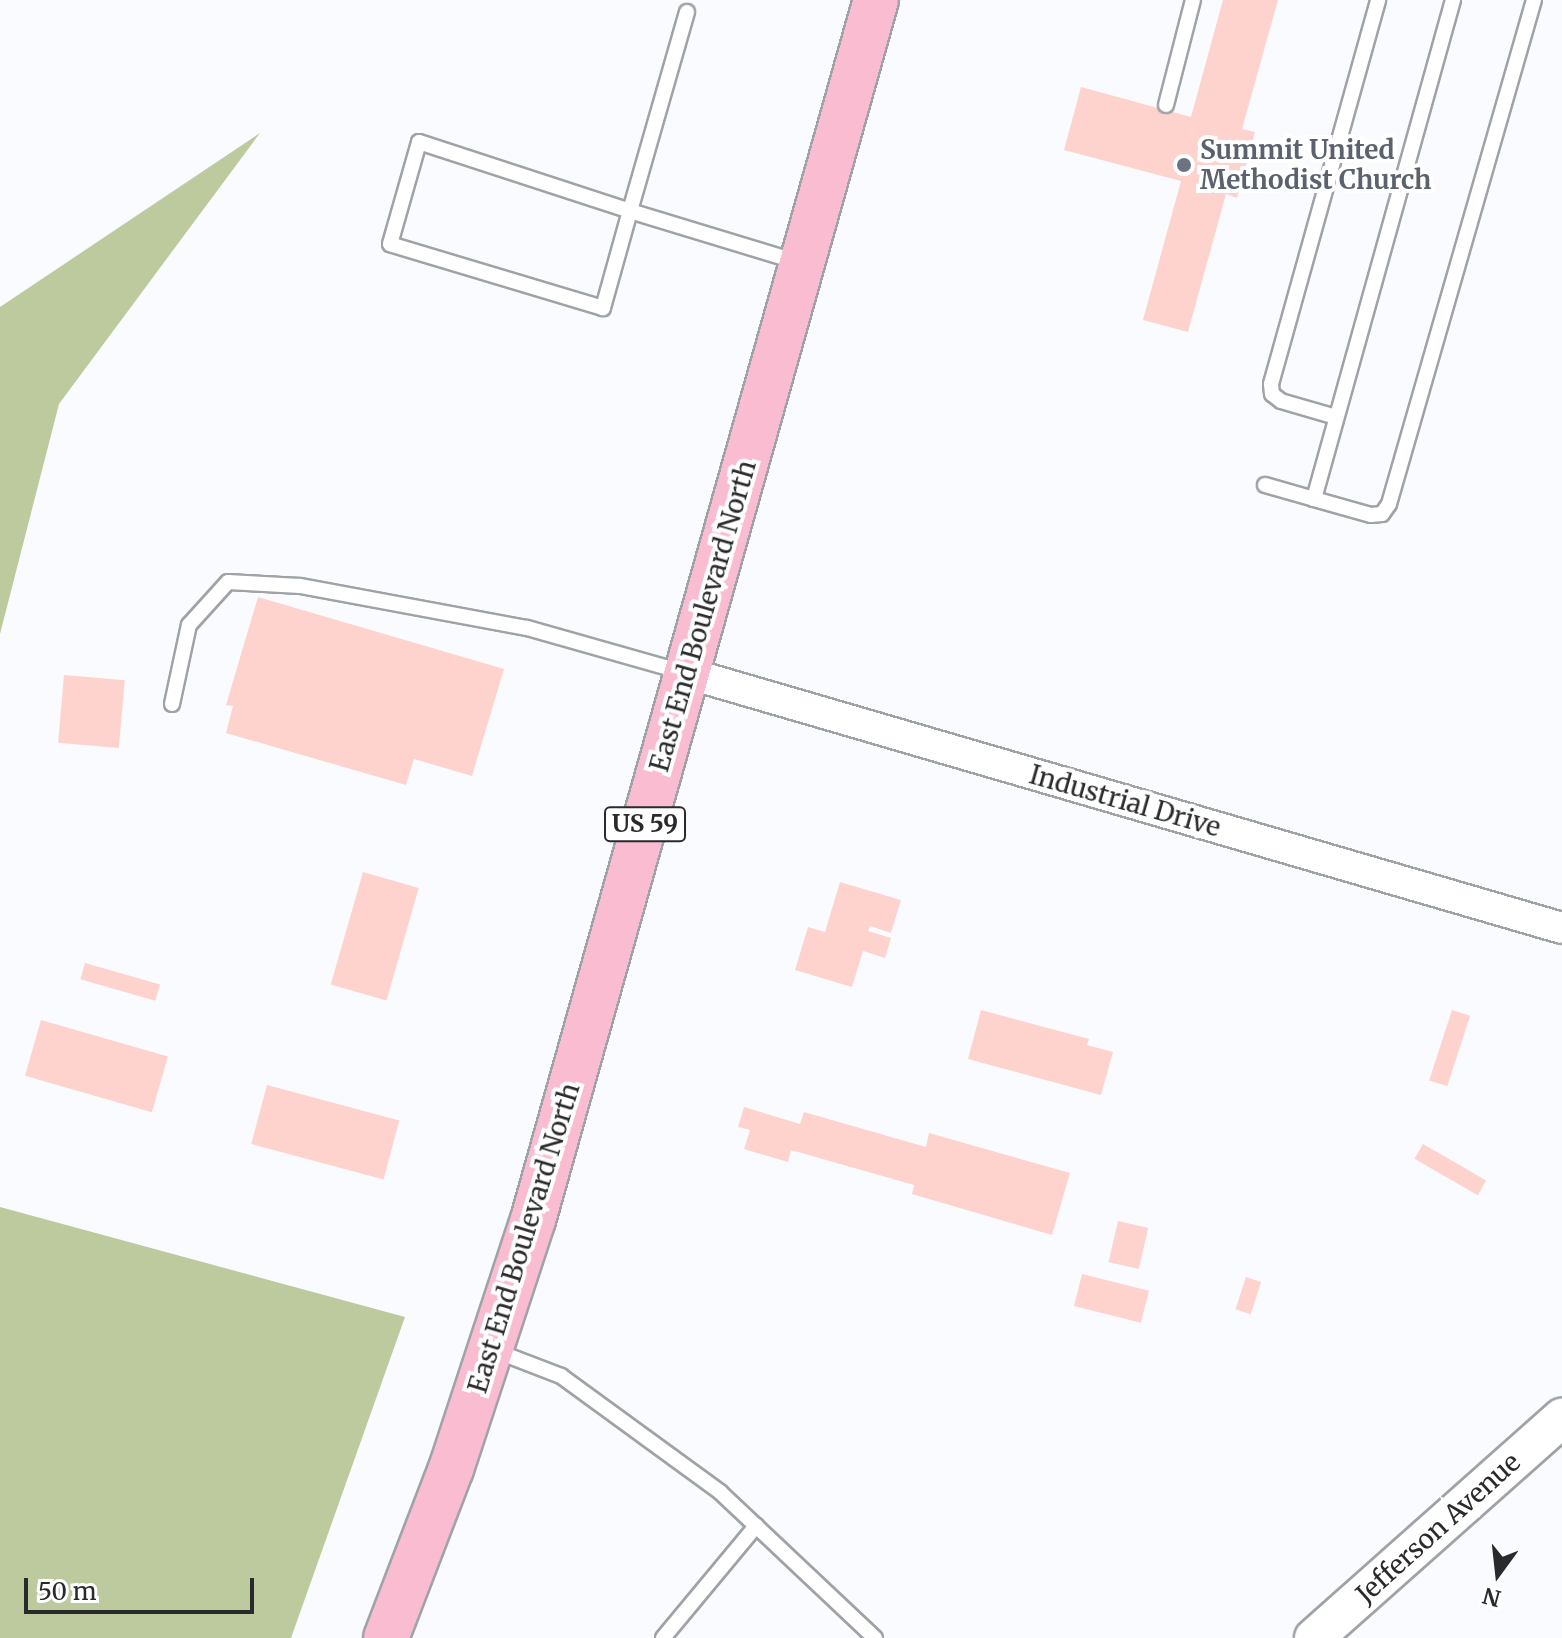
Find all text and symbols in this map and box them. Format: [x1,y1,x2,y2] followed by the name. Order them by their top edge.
[1200,134,1431,196] place label: Summit United Methodist Church
[1175,156,1193,174] marker: Summit United Methodist Church
[644,457,762,775] street label: East End Boulevard North
[1026,759,1224,843] street label: Industrial Drive
[603,804,687,844] road number: US 59
[462,1079,586,1397] street label: East End Boulevard North
[1350,1446,1526,1610] street label: Jefferson Avenue
[1458,1534,1538,1614] north arrow
[28,1562,258,1612] scale bar
[38,1576,97,1607] text: 50 m
[1480,1581,1504,1613] text: N

